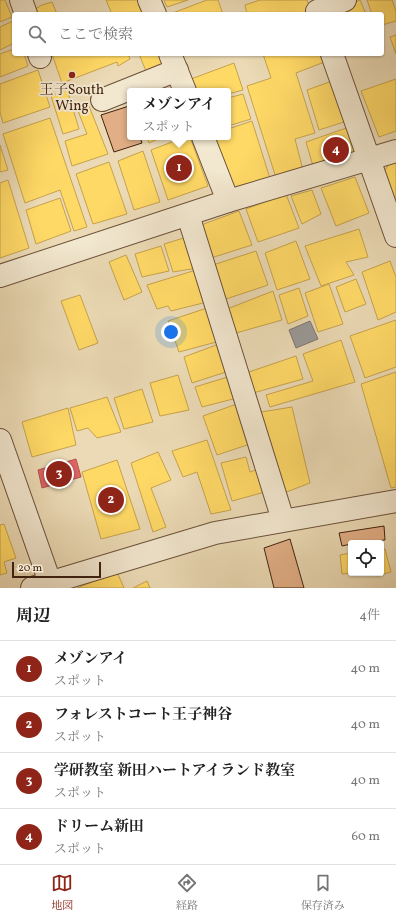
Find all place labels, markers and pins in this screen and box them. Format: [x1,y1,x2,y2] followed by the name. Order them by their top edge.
[67,70,77,80] marker: 王子South Wing
[40,81,104,116] place label: 王子South Wing
[323,135,349,165] pin: 4
[166,153,192,183] pin: 1
[46,459,72,489] pin: 3
[98,485,124,515] pin: 2

